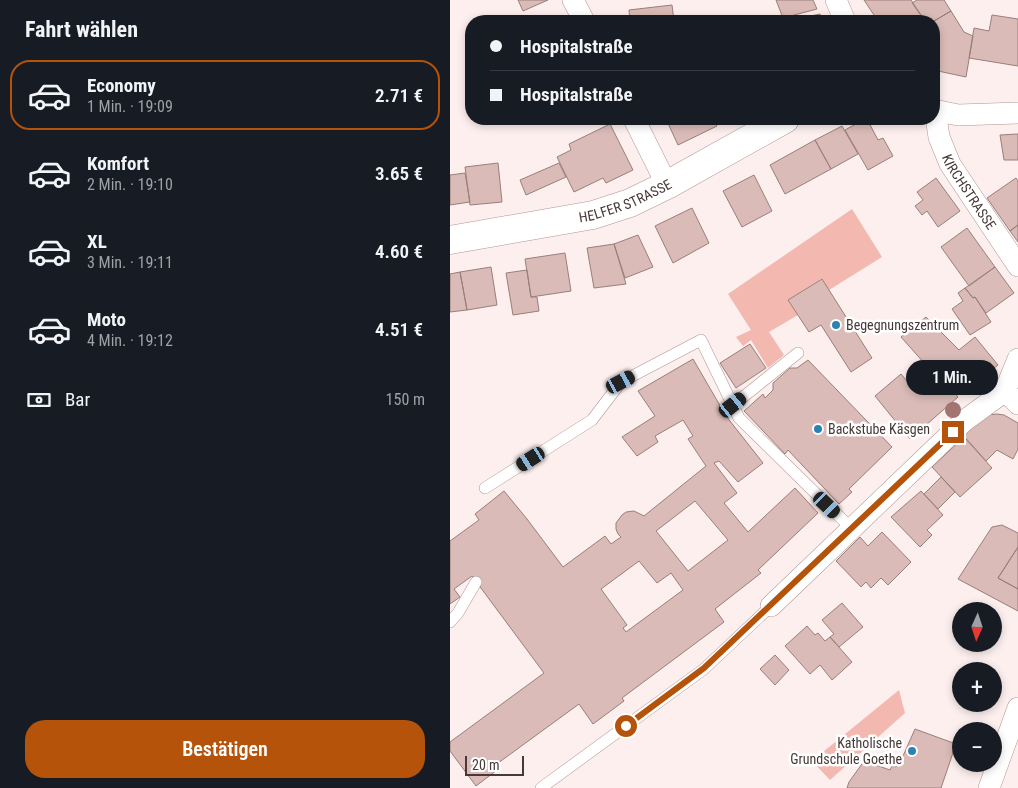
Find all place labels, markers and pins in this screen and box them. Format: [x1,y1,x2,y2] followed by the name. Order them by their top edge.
[846,317,959,333] place label: Begegnungszentrum
[830,319,842,331] marker: Begegnungszentrum
[828,421,930,437] place label: Backstube Käsgen
[812,423,824,435] marker: Backstube Käsgen
[790,735,902,767] place label: Katholische Grundschule Goethe
[906,745,918,757] marker: Katholische Grundschule Goethe

